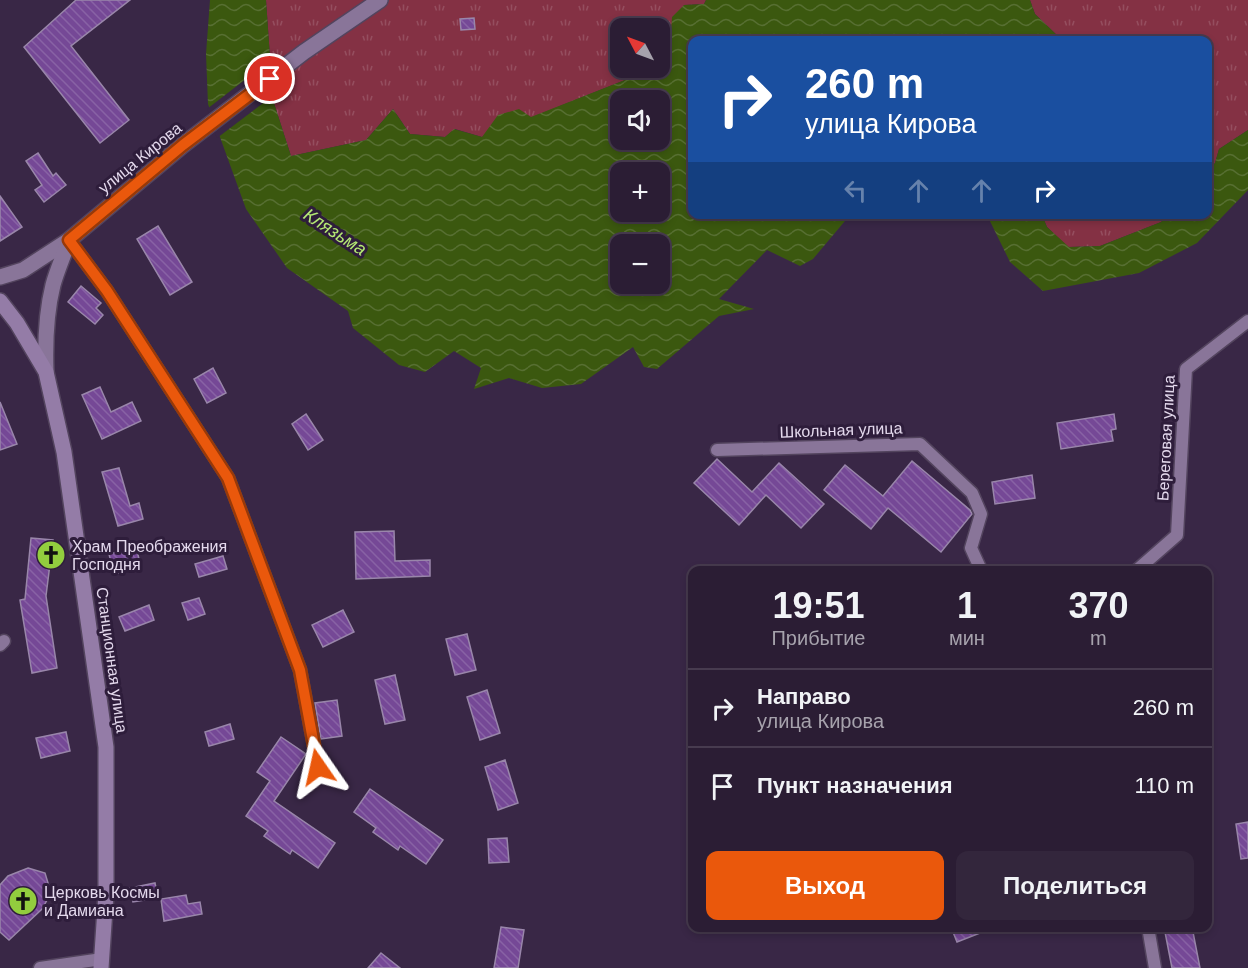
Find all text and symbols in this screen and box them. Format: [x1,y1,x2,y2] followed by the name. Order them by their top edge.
[610,18,670,78] north arrow
[610,18,670,294] map controls
[244,53,295,104] pin
[706,60,784,138] icon: right
[805,60,924,107] text: 260 m
[253,62,286,95] icon: arrive
[610,90,670,150] button: sound
[805,109,977,139] text: улица Кирова
[95,119,185,197] street label: улица Кирова
[610,162,670,222] button: +
[839,174,872,207] icon: left
[902,174,935,207] icon: ahead
[965,174,998,207] icon: ahead
[1028,174,1061,207] icon: right
[300,204,370,260] water label: Клязьма
[610,234,670,294] button: −
[1154,375,1178,501] street label: Береговая улица
[779,419,903,441] street label: Школьная улица
[72,538,227,573] place label: Храм Преображения Господня
[35,539,67,571] church icon: Храм Преображения Господня
[772,585,865,626] text: 19:51
[957,585,977,626] text: 1
[1068,585,1128,626] text: 370
[93,586,131,734] street label: Станционная улица
[771,627,865,649] text: Прибытие
[949,627,985,649] text: мин
[1090,627,1107,649] text: m
[757,684,851,709] text: Направо
[706,692,739,725] icon: right
[1133,695,1194,720] text: 260 m
[757,710,884,732] text: улица Кирова
[286,735,350,799] position arrow
[706,770,739,803] icon: arrive
[757,773,953,798] text: Пункт назначения
[1134,773,1194,798] text: 110 m
[706,851,944,920] button: Выход
[956,851,1194,920] button: Поделиться
[44,884,160,919] place label: Церковь Космы и Дамиана
[7,885,39,917] church icon: Церковь Космы и Дамиана

